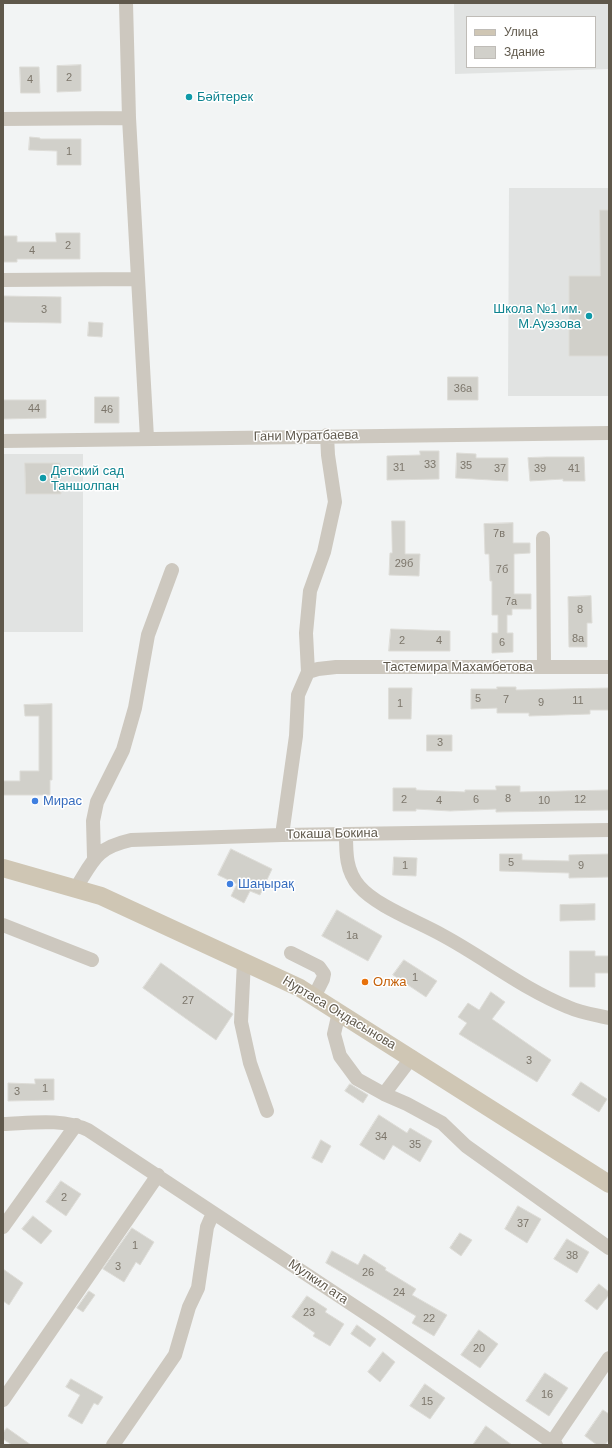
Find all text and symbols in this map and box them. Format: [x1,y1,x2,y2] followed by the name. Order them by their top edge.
[466,16,596,68] legend
[504,25,538,39] text: Улица
[504,45,545,59] text: Здание
[66,71,72,85] house number: 2
[27,73,33,87] house number: 4
[197,89,253,105] place label: Бәйтерек
[184,92,194,102] marker: Бәйтерек
[66,145,72,159] house number: 1
[65,239,71,253] house number: 2
[29,244,35,258] house number: 4
[493,301,581,332] place label: Школа №1 им. М.Ауэзова
[41,303,47,317] house number: 3
[584,311,594,321] marker: Школа №1 им. М.Ауэзова
[454,382,472,396] house number: 36а
[28,402,40,416] house number: 44
[101,403,113,417] house number: 46
[254,427,358,445] street label: Гани Муратбаева
[424,458,436,472] house number: 33
[460,459,472,473] house number: 35
[393,461,405,475] house number: 31
[494,462,506,476] house number: 37
[534,462,546,476] house number: 39
[568,462,580,476] house number: 41
[51,463,124,494] place label: Детский сад Таншолпан
[38,473,48,483] marker: Детский сад Таншолпан
[493,527,505,541] house number: 7в
[395,557,413,571] house number: 29б
[496,563,508,577] house number: 7б
[505,595,517,609] house number: 7а
[577,603,583,617] house number: 8
[572,632,584,646] house number: 8а
[399,634,405,648] house number: 2
[436,634,442,648] house number: 4
[499,636,505,650] house number: 6
[383,659,533,675] street label: Тастемира Махамбетова
[475,692,481,706] house number: 5
[503,693,509,707] house number: 7
[572,694,584,708] house number: 11
[538,696,544,710] house number: 9
[397,697,403,711] house number: 1
[437,736,443,750] house number: 3
[505,792,511,806] house number: 8
[43,793,82,809] place label: Мирас
[401,793,407,807] house number: 2
[473,793,479,807] house number: 6
[574,793,586,807] house number: 12
[436,794,442,808] house number: 4
[538,794,550,808] house number: 10
[30,796,40,806] marker: Мирас
[286,825,378,843] street label: Токаша Бокина
[508,856,514,870] house number: 5
[402,859,408,873] house number: 1
[578,859,584,873] house number: 9
[238,876,294,892] place label: Шаңырақ
[225,879,235,889] marker: Шаңырақ
[346,929,358,943] house number: 1а
[412,971,418,985] house number: 1
[280,973,398,1053] street label: Нуртаса Ондасынова
[373,974,406,990] place label: Олжа
[360,977,370,987] marker: Олжа
[182,994,194,1008] house number: 27
[526,1054,532,1068] house number: 3
[42,1082,48,1096] house number: 1
[14,1085,20,1099] house number: 3
[375,1130,387,1144] house number: 34
[409,1138,421,1152] house number: 35
[61,1191,67,1205] house number: 2
[517,1217,529,1231] house number: 37
[132,1239,138,1253] house number: 1
[566,1249,578,1263] house number: 38
[285,1256,351,1308] street label: Мулкил ата
[115,1260,121,1274] house number: 3
[362,1266,374,1280] house number: 26
[393,1286,405,1300] house number: 24
[303,1306,315,1320] house number: 23
[423,1312,435,1326] house number: 22
[473,1342,485,1356] house number: 20
[541,1388,553,1402] house number: 16
[421,1395,433,1409] house number: 15

